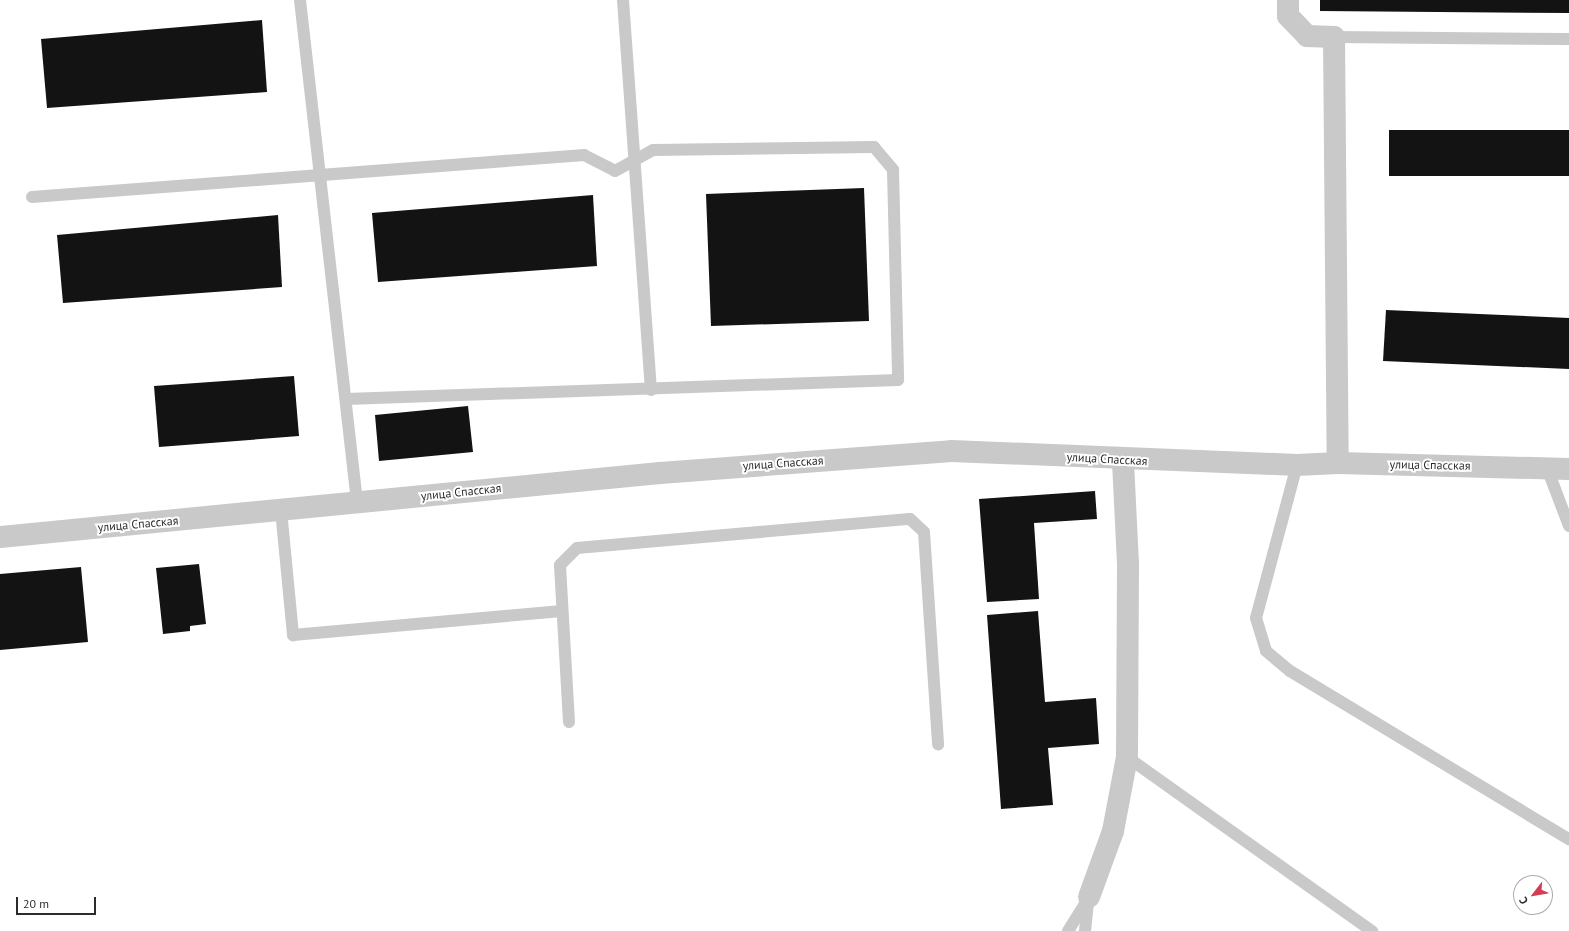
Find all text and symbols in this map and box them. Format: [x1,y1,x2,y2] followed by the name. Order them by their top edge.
[1066,450,1148,468] street label: улица Спасская
[742,453,824,473] street label: улица Спасская
[1389,457,1471,473] street label: улица Спасская
[420,481,502,503] street label: улица Спасская
[97,513,179,535] street label: улица Спасская
[1513,875,1553,915] north arrow
[18,889,98,915] scale bar
[1516,894,1531,907] text: С
[23,896,49,911] text: 20 m

